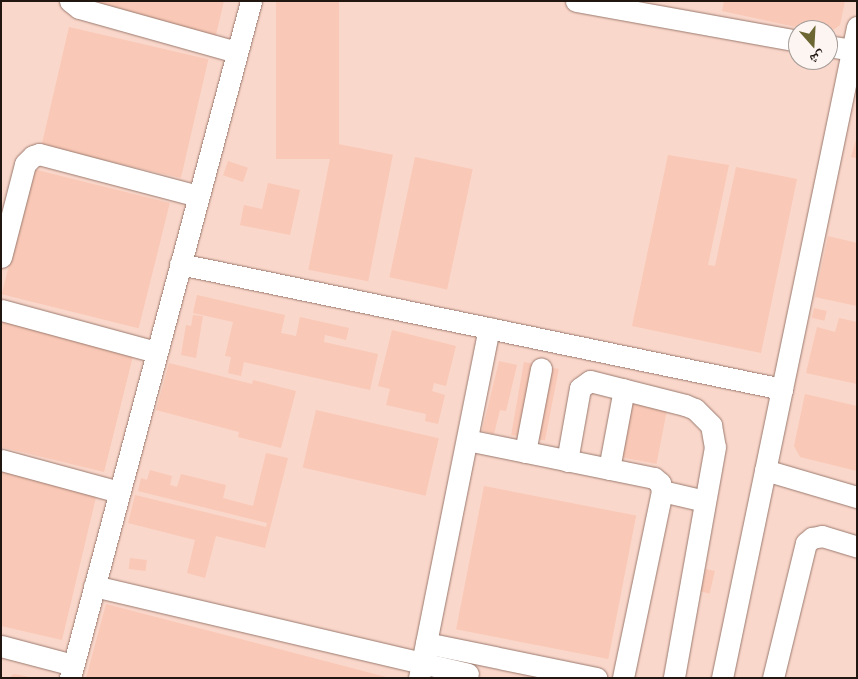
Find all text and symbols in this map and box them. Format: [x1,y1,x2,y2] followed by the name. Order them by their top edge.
[788,20,838,70] north arrow
[808,48,827,68] text: ش

